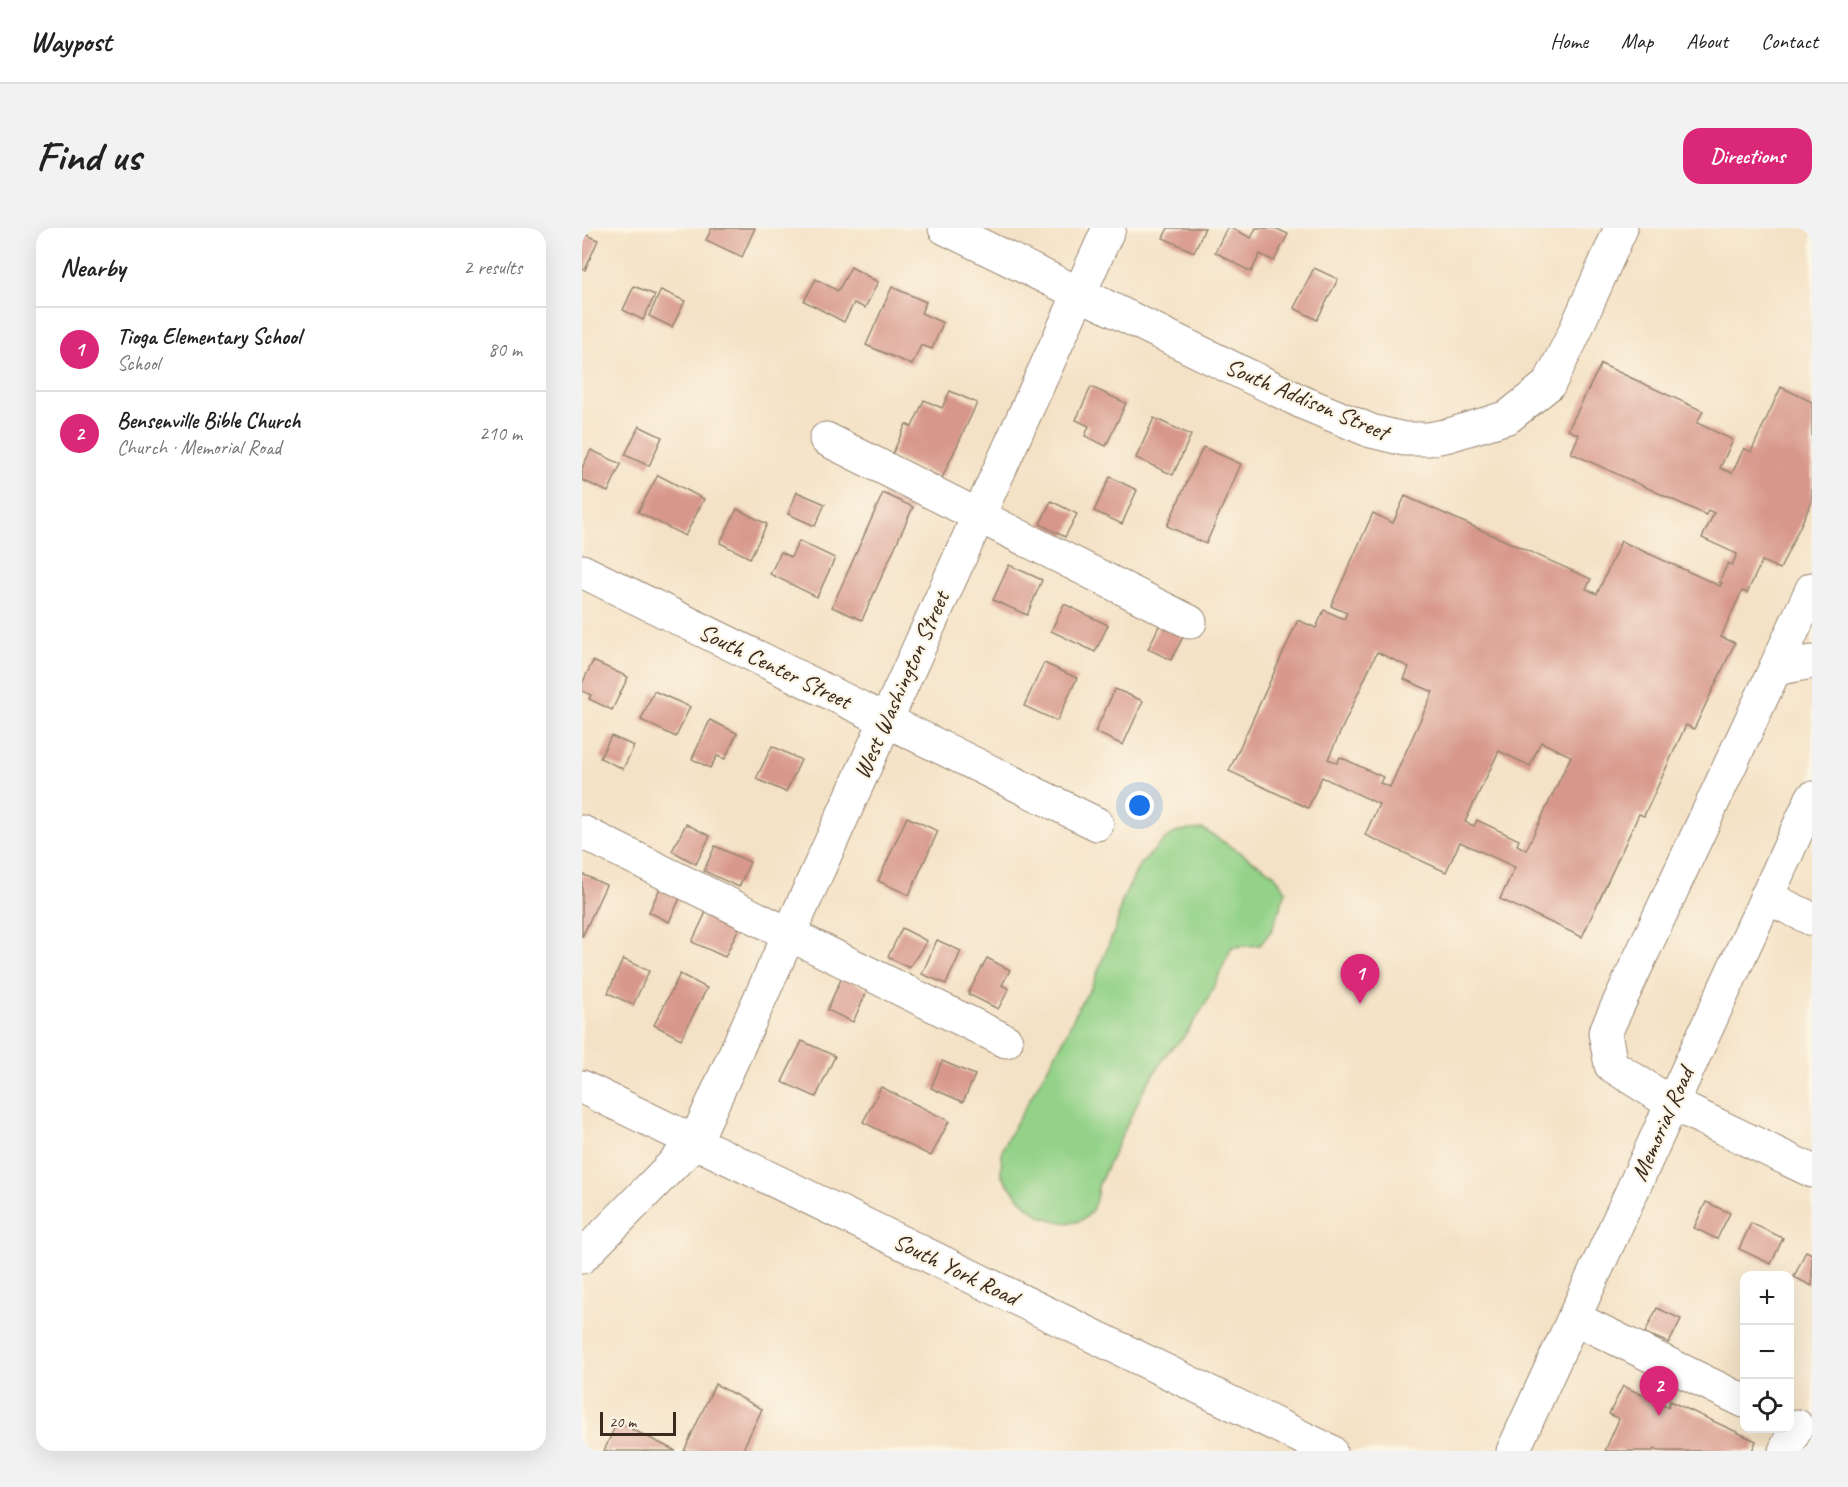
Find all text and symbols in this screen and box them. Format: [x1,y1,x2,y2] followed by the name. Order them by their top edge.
[30,24,111,59] text: Waypost
[1550,28,1588,54] text: Home
[1621,28,1653,54] text: Map
[1686,28,1728,54] text: About
[1761,28,1818,54] text: Contact
[1683,128,1812,184] button: Directions
[36,130,141,183] text: Find us
[60,251,125,284] text: Nearby
[463,255,522,280] text: 2 results
[117,323,301,351] text: Tioga Elementary School
[75,337,84,362] text: 1
[488,337,522,362] text: 80 m
[117,351,160,376] text: School
[1221,351,1396,448] street label: South Addison Street
[117,407,301,435] text: Bensenville Bible Church
[75,421,84,446] text: 2
[479,421,522,446] text: 210 m
[117,435,281,460] text: Church · Memorial Road
[846,585,957,783] street label: West Washington Street
[694,616,858,717] street label: South Center Street
[1125,791,1154,820] your location
[1340,954,1380,1004] pin: 1
[1624,1059,1702,1185] street label: Memorial Road
[889,1226,1026,1314] street label: South York Road
[1740,1271,1794,1433] map controls
[1740,1271,1794,1325] button: +
[1740,1325,1794,1379] button: −
[1640,1366,1678,1416] pin: 2
[1740,1379,1794,1433] button: locate
[600,1409,676,1436] scale bar
[609,1412,636,1432] text: 20 m

